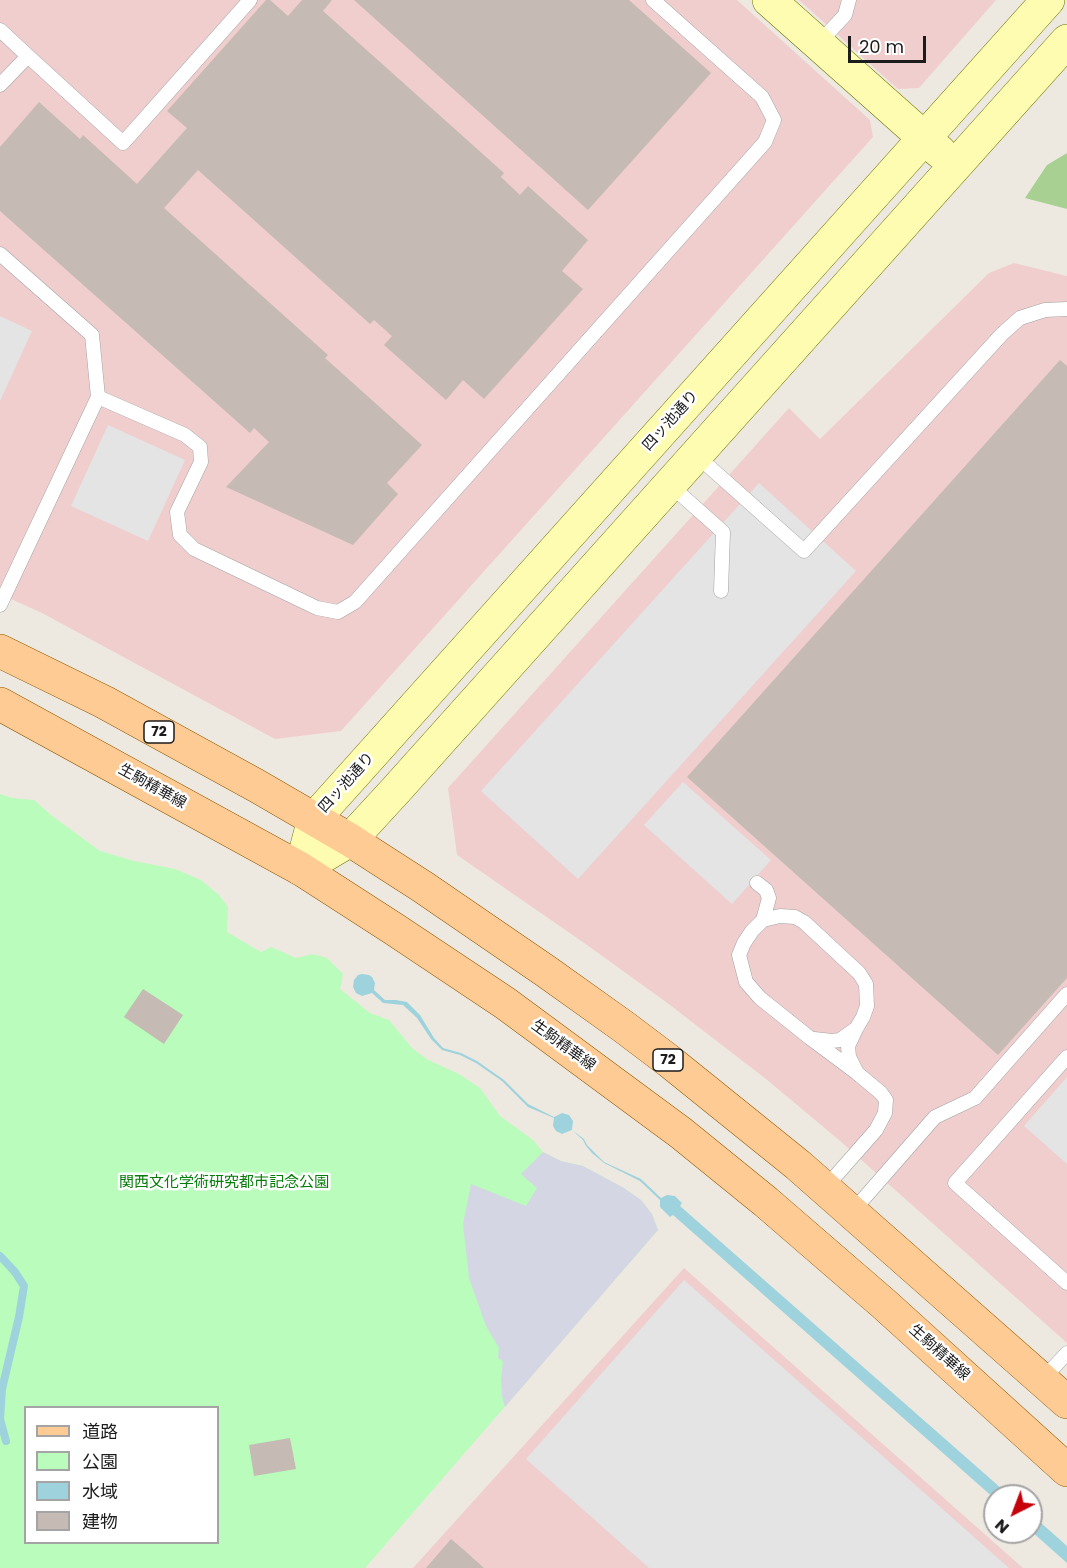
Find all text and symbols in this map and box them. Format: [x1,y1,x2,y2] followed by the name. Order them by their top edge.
[851,24,929,62] scale bar
[859,34,904,59] text: 20 m
[639,387,703,455] street label: 四ッ池通り
[144,721,174,743] road number: 72
[315,749,379,817] street label: 四ッ池通り
[115,761,189,813] street label: 生駒精華線
[527,1017,599,1075] street label: 生駒精華線
[653,1049,683,1071] road number: 72
[119,1174,329,1192] park label: 関西文化学術研究都市記念公園
[905,1321,973,1385] street label: 生駒精華線
[24,1406,219,1544] legend
[82,1419,118,1444] text: 道路
[82,1449,118,1474] text: 公園
[82,1479,118,1504] text: 水域
[983,1484,1043,1544] north arrow
[82,1509,118,1534] text: 建物
[990,1514,1014,1539] text: N

